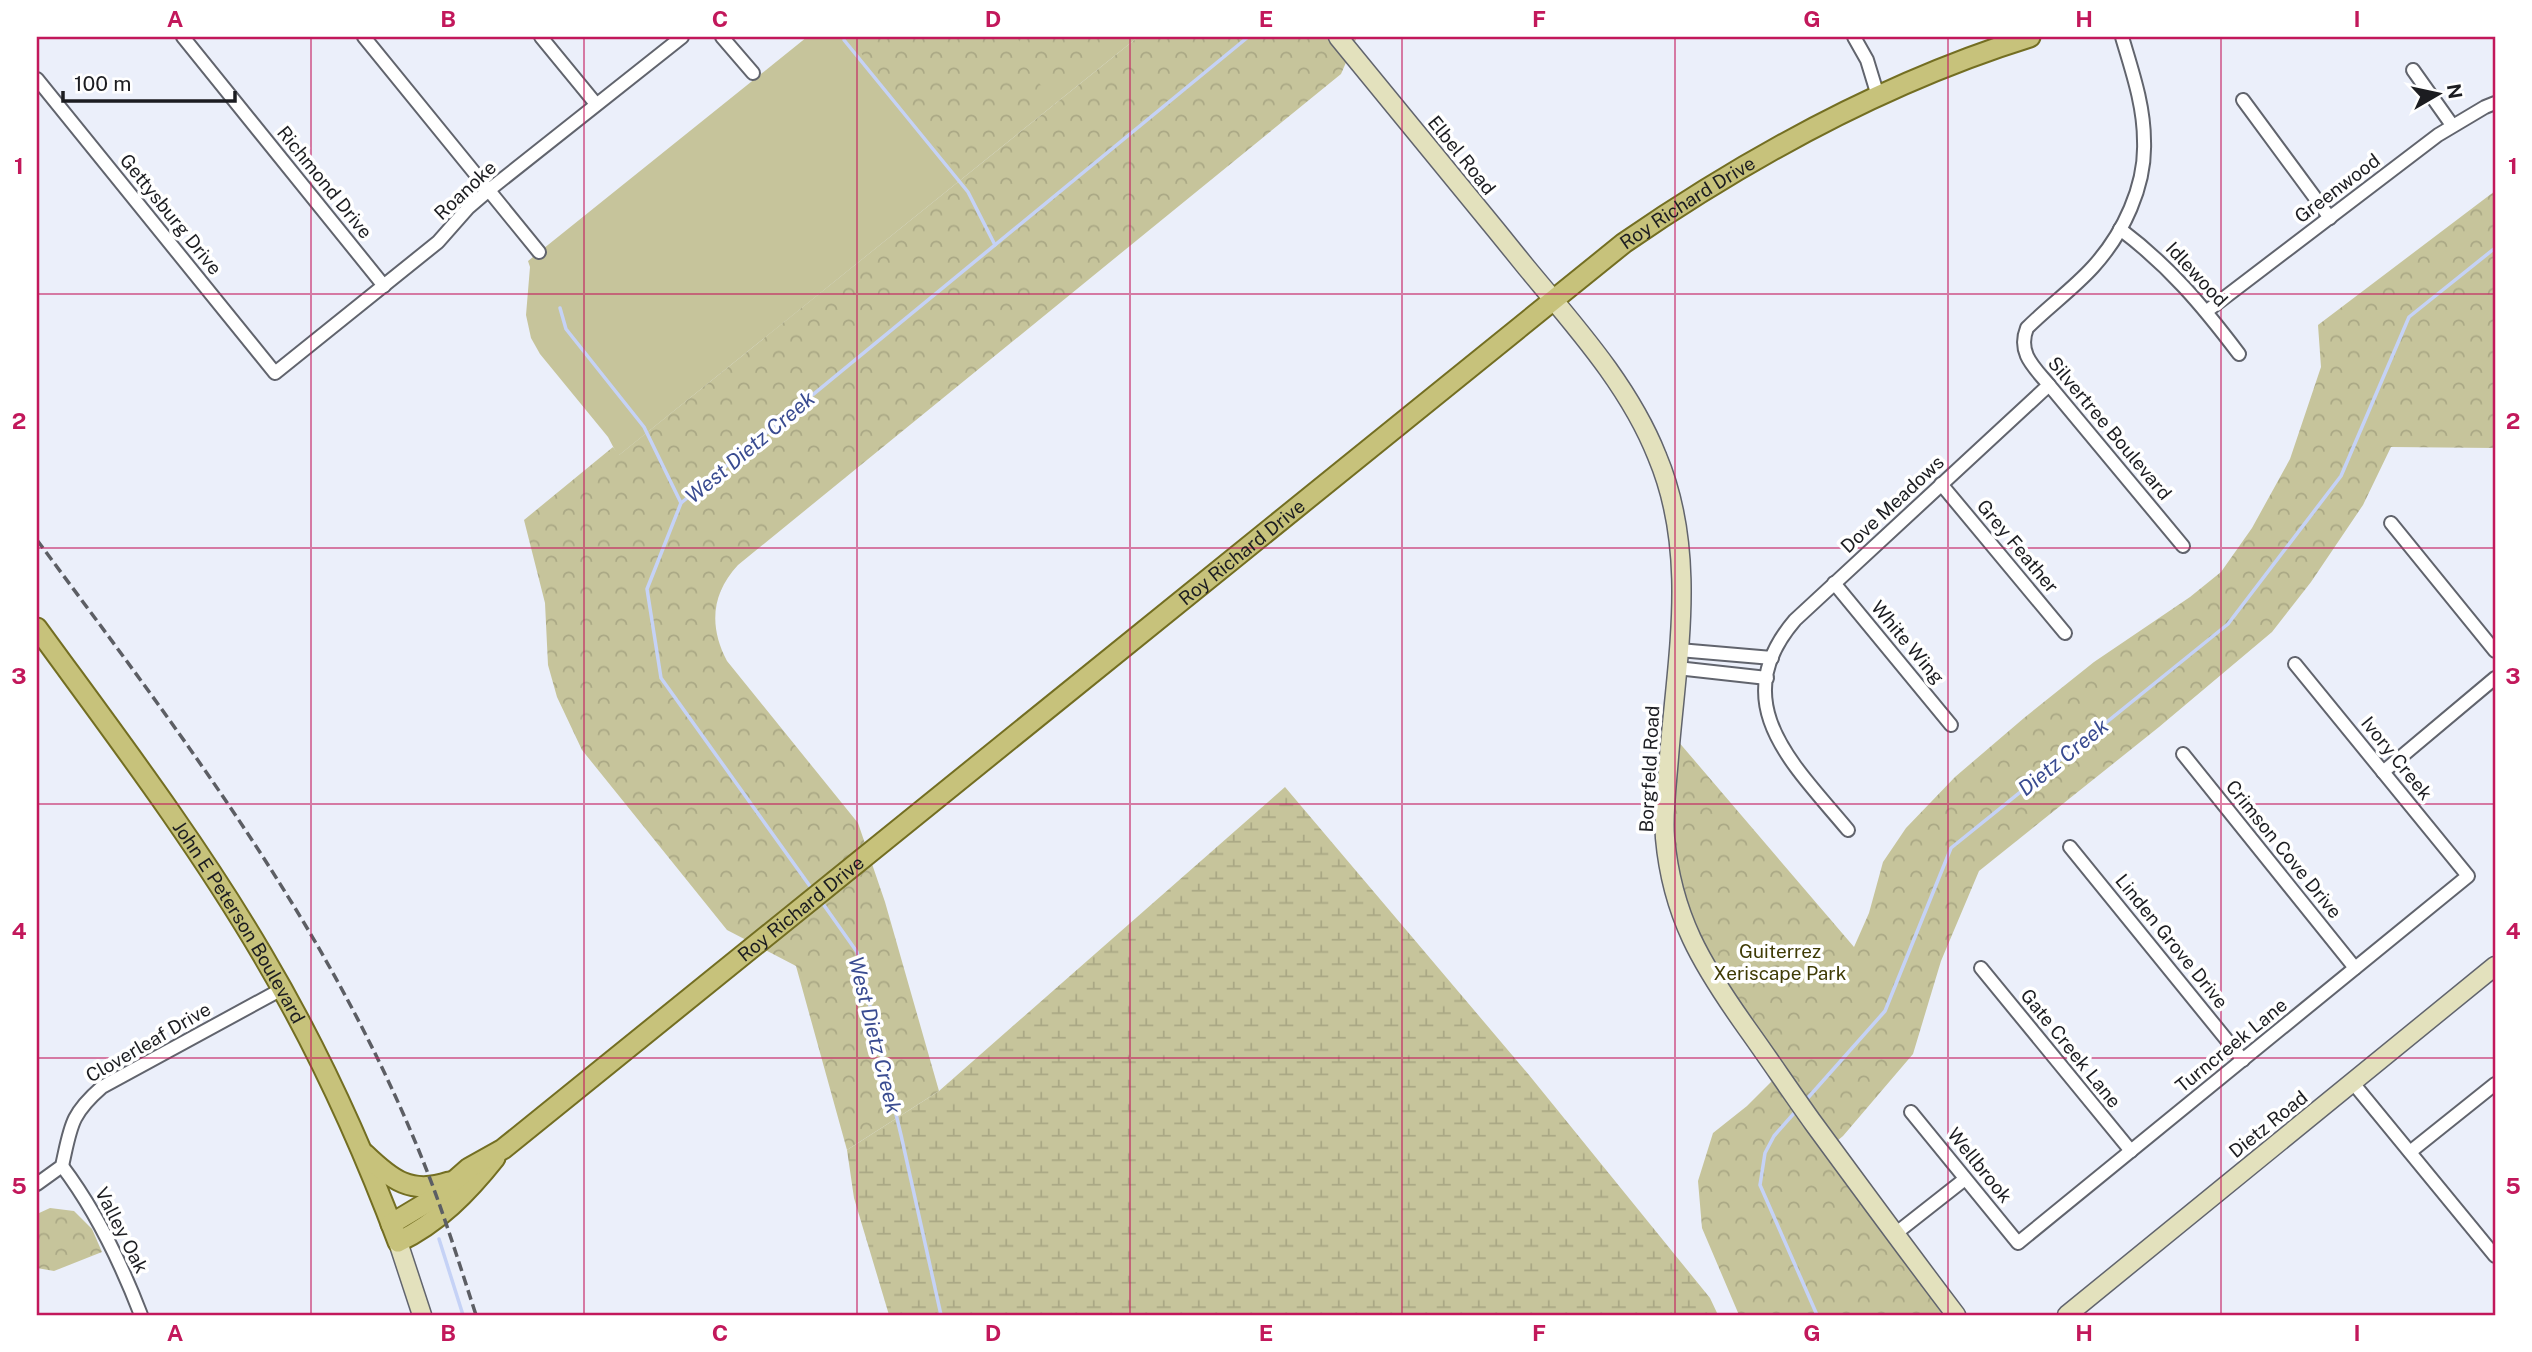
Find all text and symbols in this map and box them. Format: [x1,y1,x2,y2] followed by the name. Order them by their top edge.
[167,5,184,32] text: A
[440,5,456,32] text: B
[712,5,728,32] text: C
[985,5,1001,32] text: D
[1259,5,1273,32] text: E
[1532,5,1546,32] text: F
[1803,5,1821,32] text: G
[2075,5,2093,32] text: H
[2353,5,2361,32] text: I
[63,60,234,104] scale bar
[2402,60,2472,130] north arrow
[74,71,131,96] text: 100 m
[2443,82,2467,100] text: N
[1424,111,1500,199] street label: Elbel Road
[273,121,377,243] street label: Richmond Drive
[116,149,226,279] street label: Gettysburg Drive
[2290,149,2384,227] street label: Greenwood
[1616,151,1759,254] street label: Roy Richard Drive
[14,152,24,179] text: 1
[2508,152,2518,179] text: 1
[430,156,500,224] street label: Roanoke
[2162,237,2232,311] street label: Idlewood
[2044,352,2176,504] street label: Silvertree Boulevard
[680,385,820,508] water label: West Dietz Creek
[12,407,26,434] text: 2
[2506,407,2520,434] text: 2
[1836,451,1948,557] street label: Dove Meadows
[1174,495,1309,610] street label: Roy Richard Drive
[1973,495,2063,597] street label: Grey Feather
[1867,596,1949,688] street label: White Wing
[11,662,27,689] text: 3
[2505,662,2521,689] text: 3
[1635,705,1663,833] street label: Borgfeld Road
[2357,712,2437,804] street label: Ivory Creek
[2013,713,2114,801] water label: Dietz Creek
[2222,775,2346,923] street label: Crimson Cove Drive
[169,816,310,1027] street label: John E Peterson Boulevard
[733,851,868,966] street label: Roy Richard Drive
[2111,869,2233,1013] street label: Linden Grove Drive
[11,917,27,944] text: 4
[2505,917,2521,944] text: 4
[1714,940,1847,984] park label: Guiterrez Xeriscape Park
[843,954,907,1117] water label: West Dietz Creek
[2016,984,2126,1112] street label: Gate Creek Lane
[2171,993,2291,1097] street label: Turncreek Lane
[82,997,214,1087] street label: Cloverleaf Drive
[2224,1086,2312,1162] street label: Dietz Road
[1943,1123,2017,1207] street label: Wellbrook
[11,1172,27,1199] text: 5
[2505,1172,2521,1199] text: 5
[91,1183,153,1277] street label: Valley Oak
[167,1319,184,1346] text: A
[440,1319,456,1346] text: B
[712,1319,728,1346] text: C
[985,1319,1001,1346] text: D
[1259,1319,1273,1346] text: E
[1532,1319,1546,1346] text: F
[1803,1319,1821,1346] text: G
[2075,1319,2093,1346] text: H
[2353,1319,2361,1346] text: I

